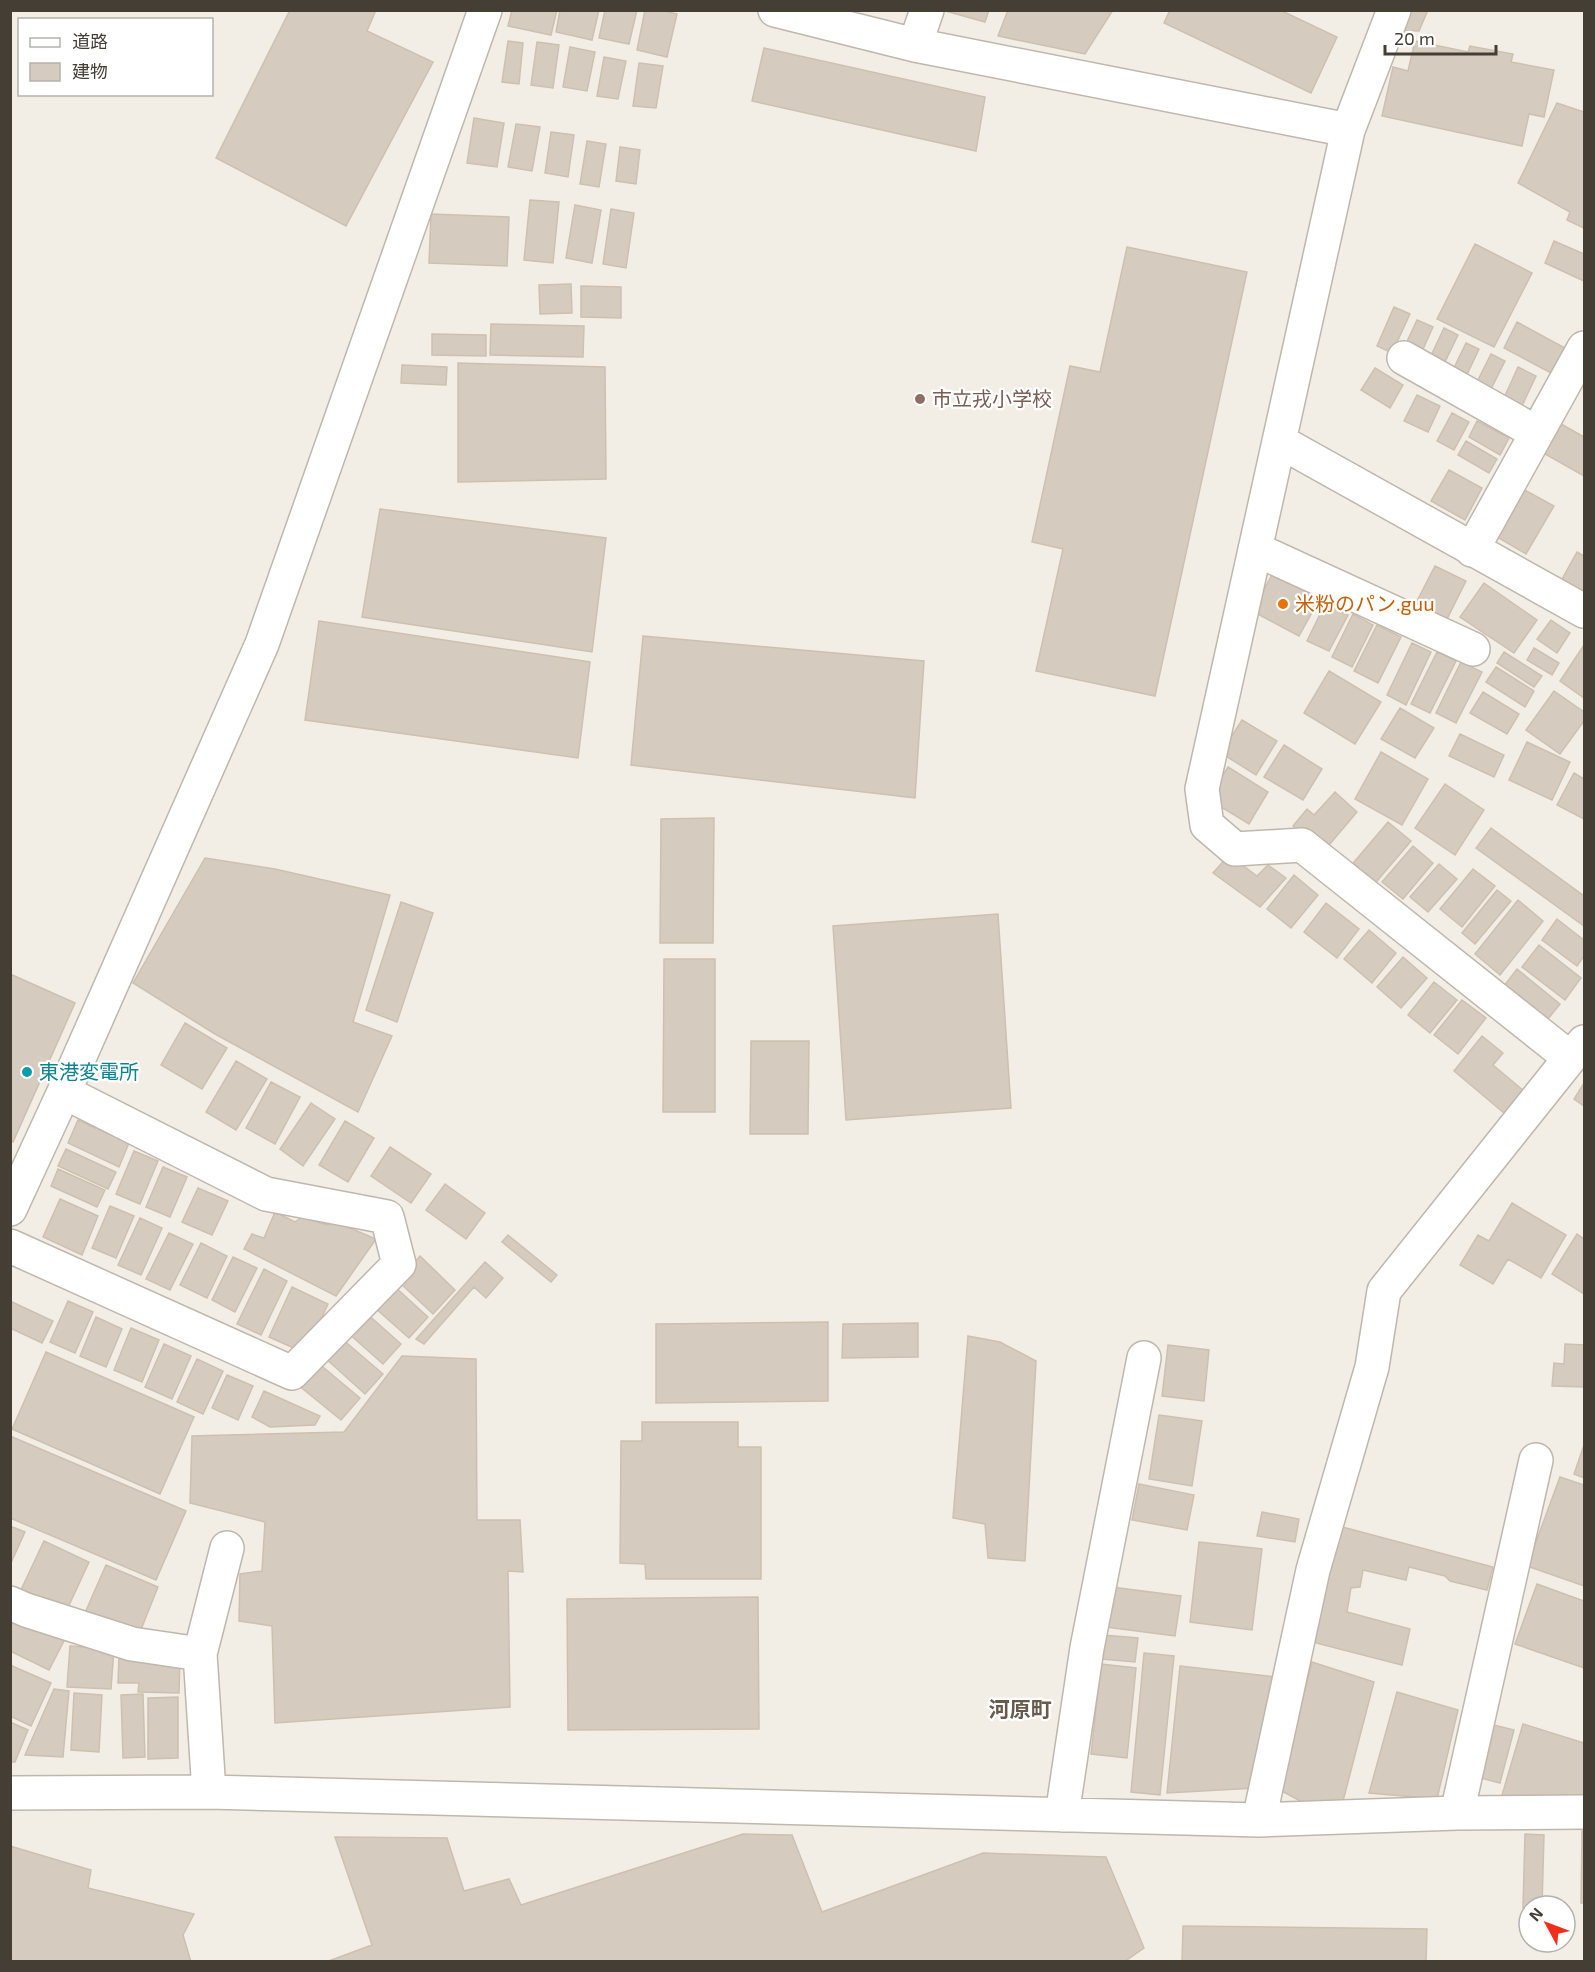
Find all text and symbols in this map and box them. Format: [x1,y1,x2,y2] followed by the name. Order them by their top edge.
[18,18,213,96] legend
[1385,18,1496,56] scale bar
[1394,27,1435,49] text: 20 m
[72,30,108,52] text: 道路
[72,60,108,82] text: 建物
[932,386,1052,410] place label: 市立戎小学校
[913,392,927,406] marker: 市立戎小学校
[1295,591,1435,615] place label: 米粉のパン.guu
[1276,597,1290,611] marker: 米粉のパン.guu
[39,1059,139,1083] place label: 東港変電所
[20,1065,34,1079] marker: 東港変電所
[989,1696,1052,1721] district label: 河原町
[1517,1894,1577,1954] north arrow
[1524,1903,1546,1924] text: N

